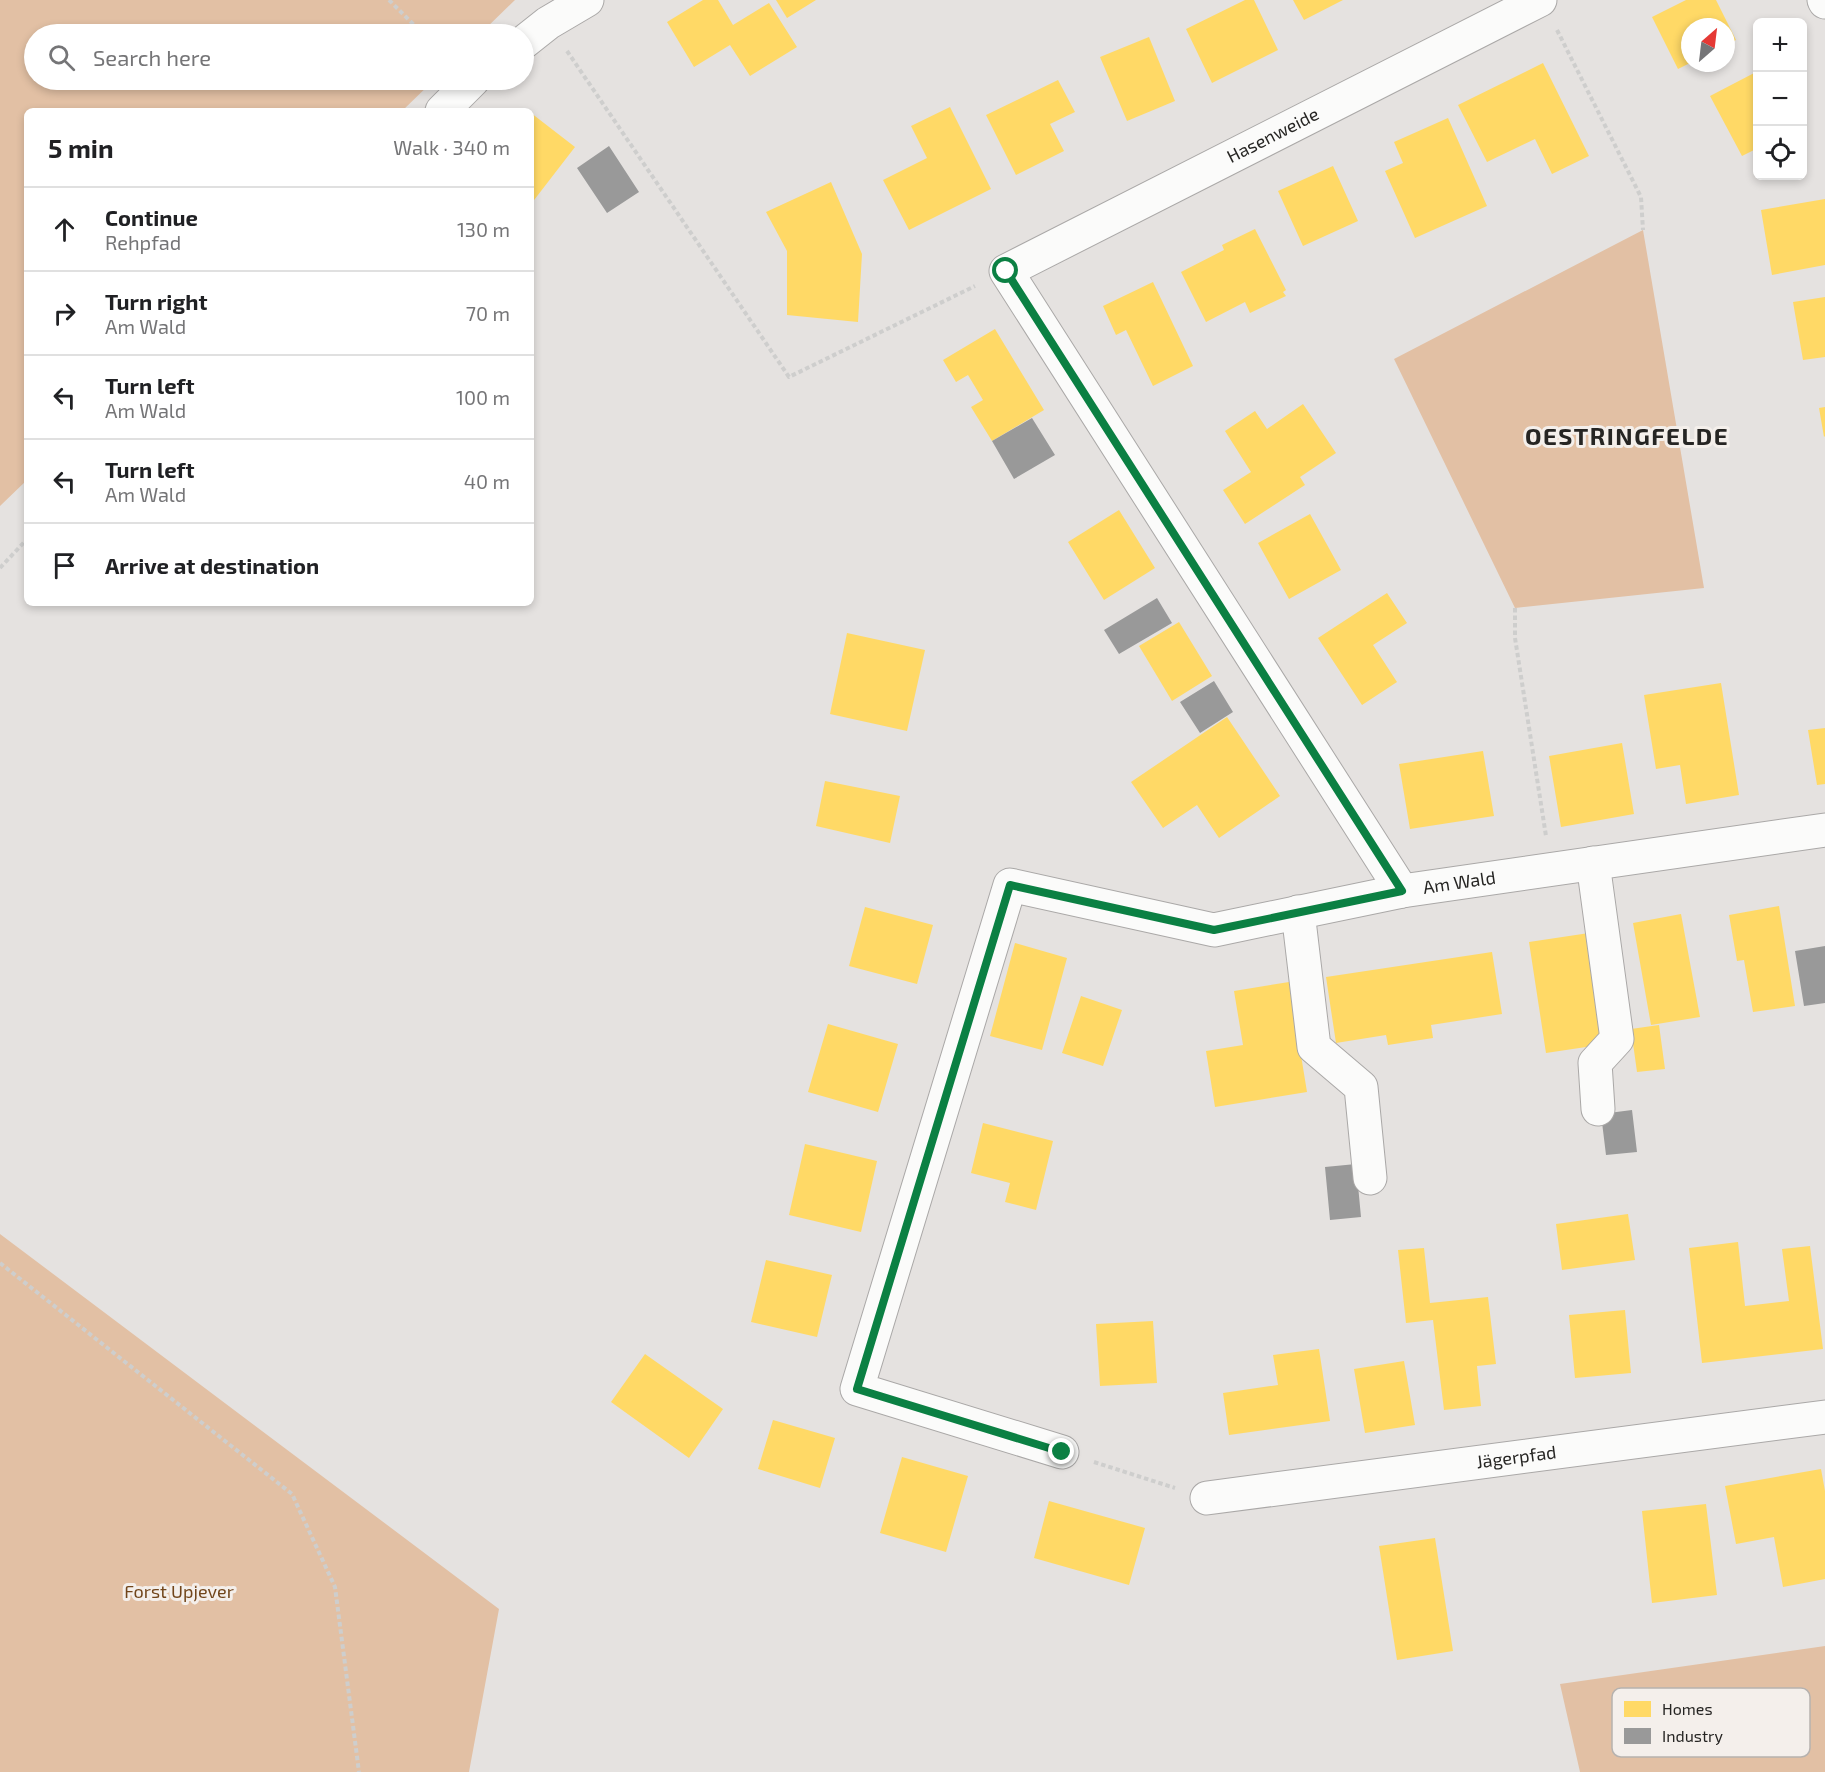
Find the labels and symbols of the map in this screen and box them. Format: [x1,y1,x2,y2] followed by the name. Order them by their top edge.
[1681,18,1735,72] north arrow
[1223,102,1322,167] street label: Hasenweide
[992,257,1018,283] route start
[1525,421,1729,450] district label: OESTRINGFELDE
[1421,866,1497,898] street label: Am Wald
[1048,1438,1074,1464] route end
[1475,1440,1558,1473] street label: Jägerpfad
[124,1580,234,1602] park label: Forst Upjever
[1612,1688,1810,1757] legend
[1662,1699,1713,1718] text: Homes
[1662,1726,1723,1745] text: Industry

